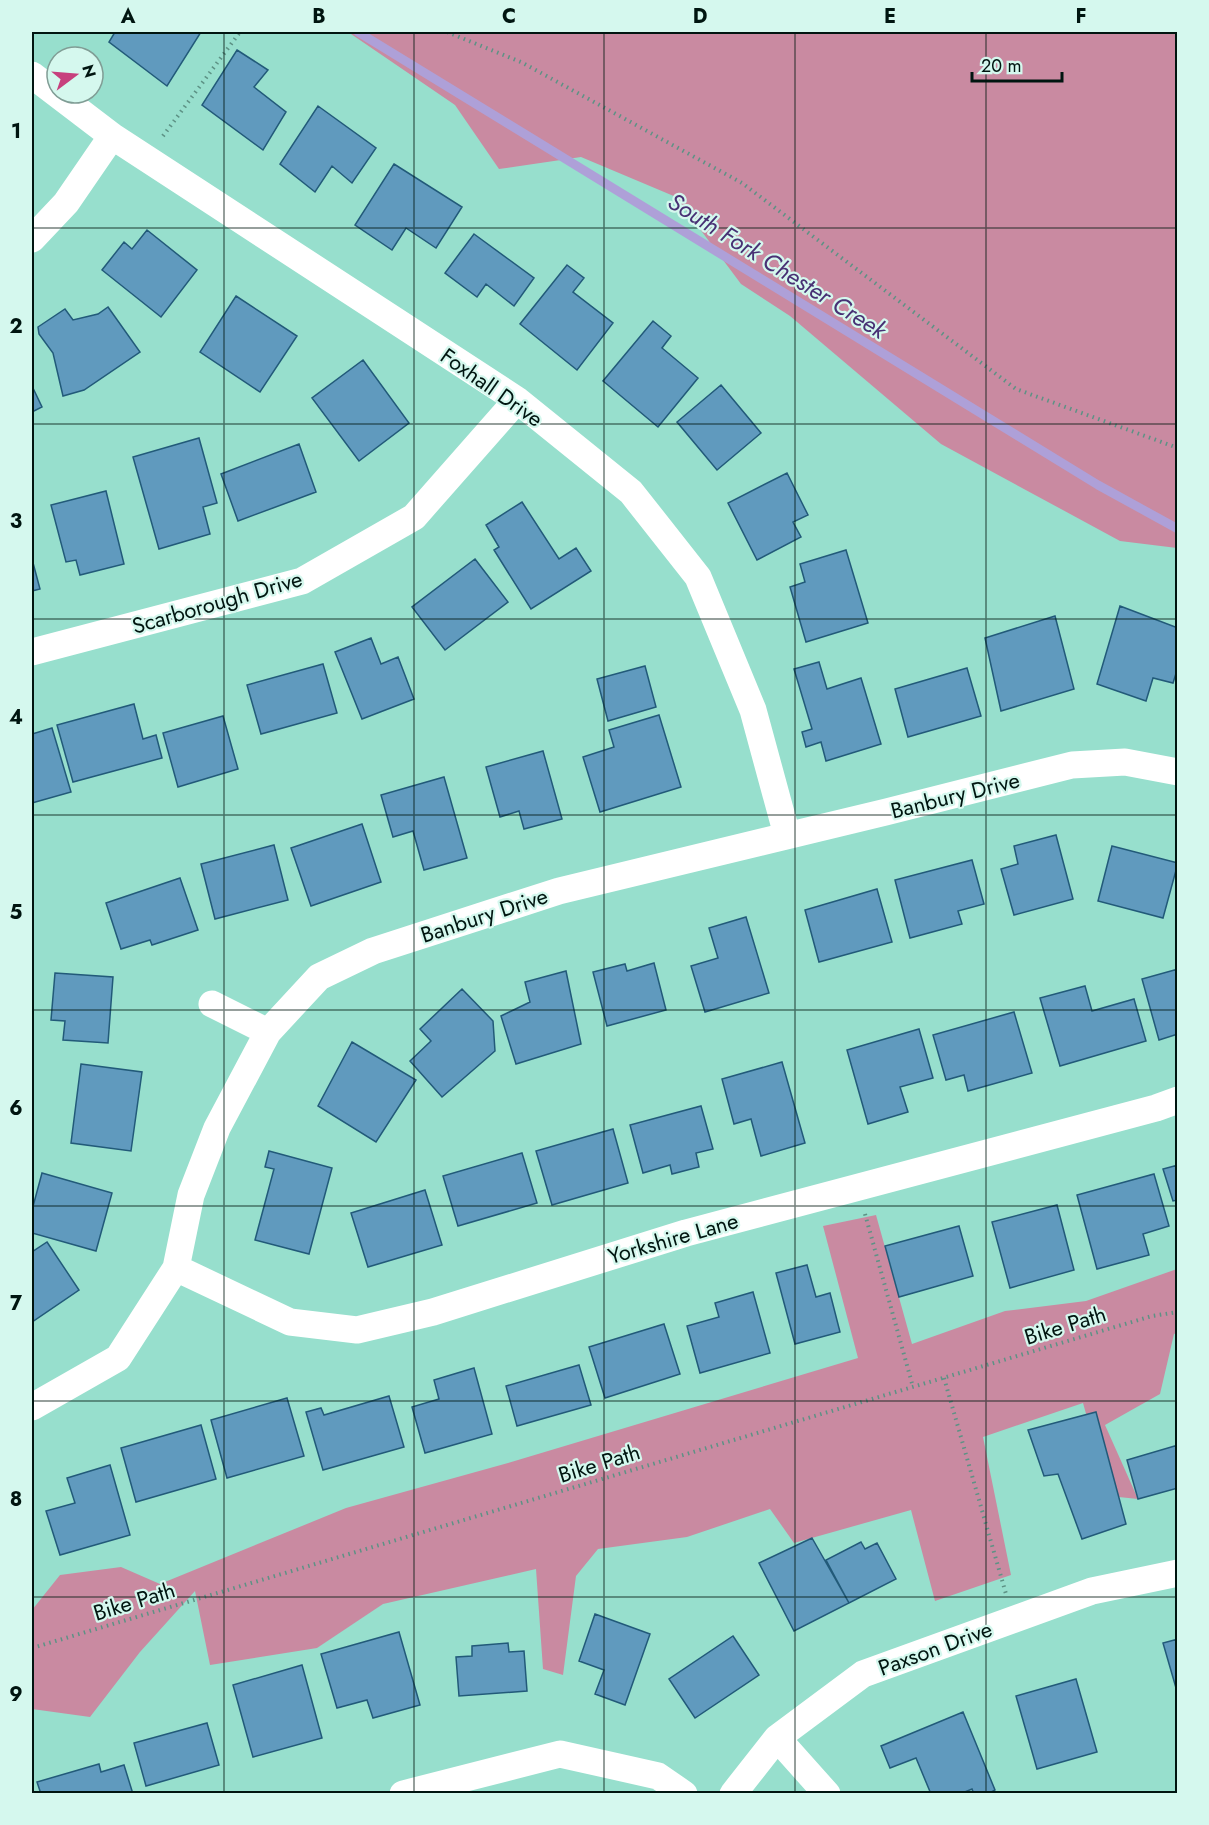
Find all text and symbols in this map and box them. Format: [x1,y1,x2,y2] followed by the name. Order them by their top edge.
[120,2,136,31] text: A
[312,2,326,31] text: B
[502,2,516,31] text: C
[693,2,707,31] text: D
[884,2,896,31] text: E
[1075,2,1087,31] text: F
[45,45,105,105] north arrow
[972,45,1062,83] scale bar
[981,53,1021,79] text: 20 m
[76,62,102,80] text: N
[11,117,21,146] text: 1
[661,184,895,348] water label: South Fork Chester Creek
[9,312,23,341] text: 2
[434,340,550,434] street label: Foxhall Drive
[10,507,22,536] text: 3
[128,562,306,642] street label: Scarborough Drive
[9,703,23,732] text: 4
[887,764,1023,826] street label: Banbury Drive
[416,879,552,951] street label: Banbury Drive
[10,898,23,927] text: 5
[9,1094,23,1123] text: 6
[604,1204,742,1272] street label: Yorkshire Lane
[10,1289,23,1318] text: 7
[1020,1297,1110,1353] street label: Bike Path
[554,1435,644,1491] street label: Bike Path
[10,1485,22,1514] text: 8
[89,1573,179,1629] street label: Bike Path
[874,1613,996,1683] street label: Paxson Drive
[9,1680,23,1709] text: 9

